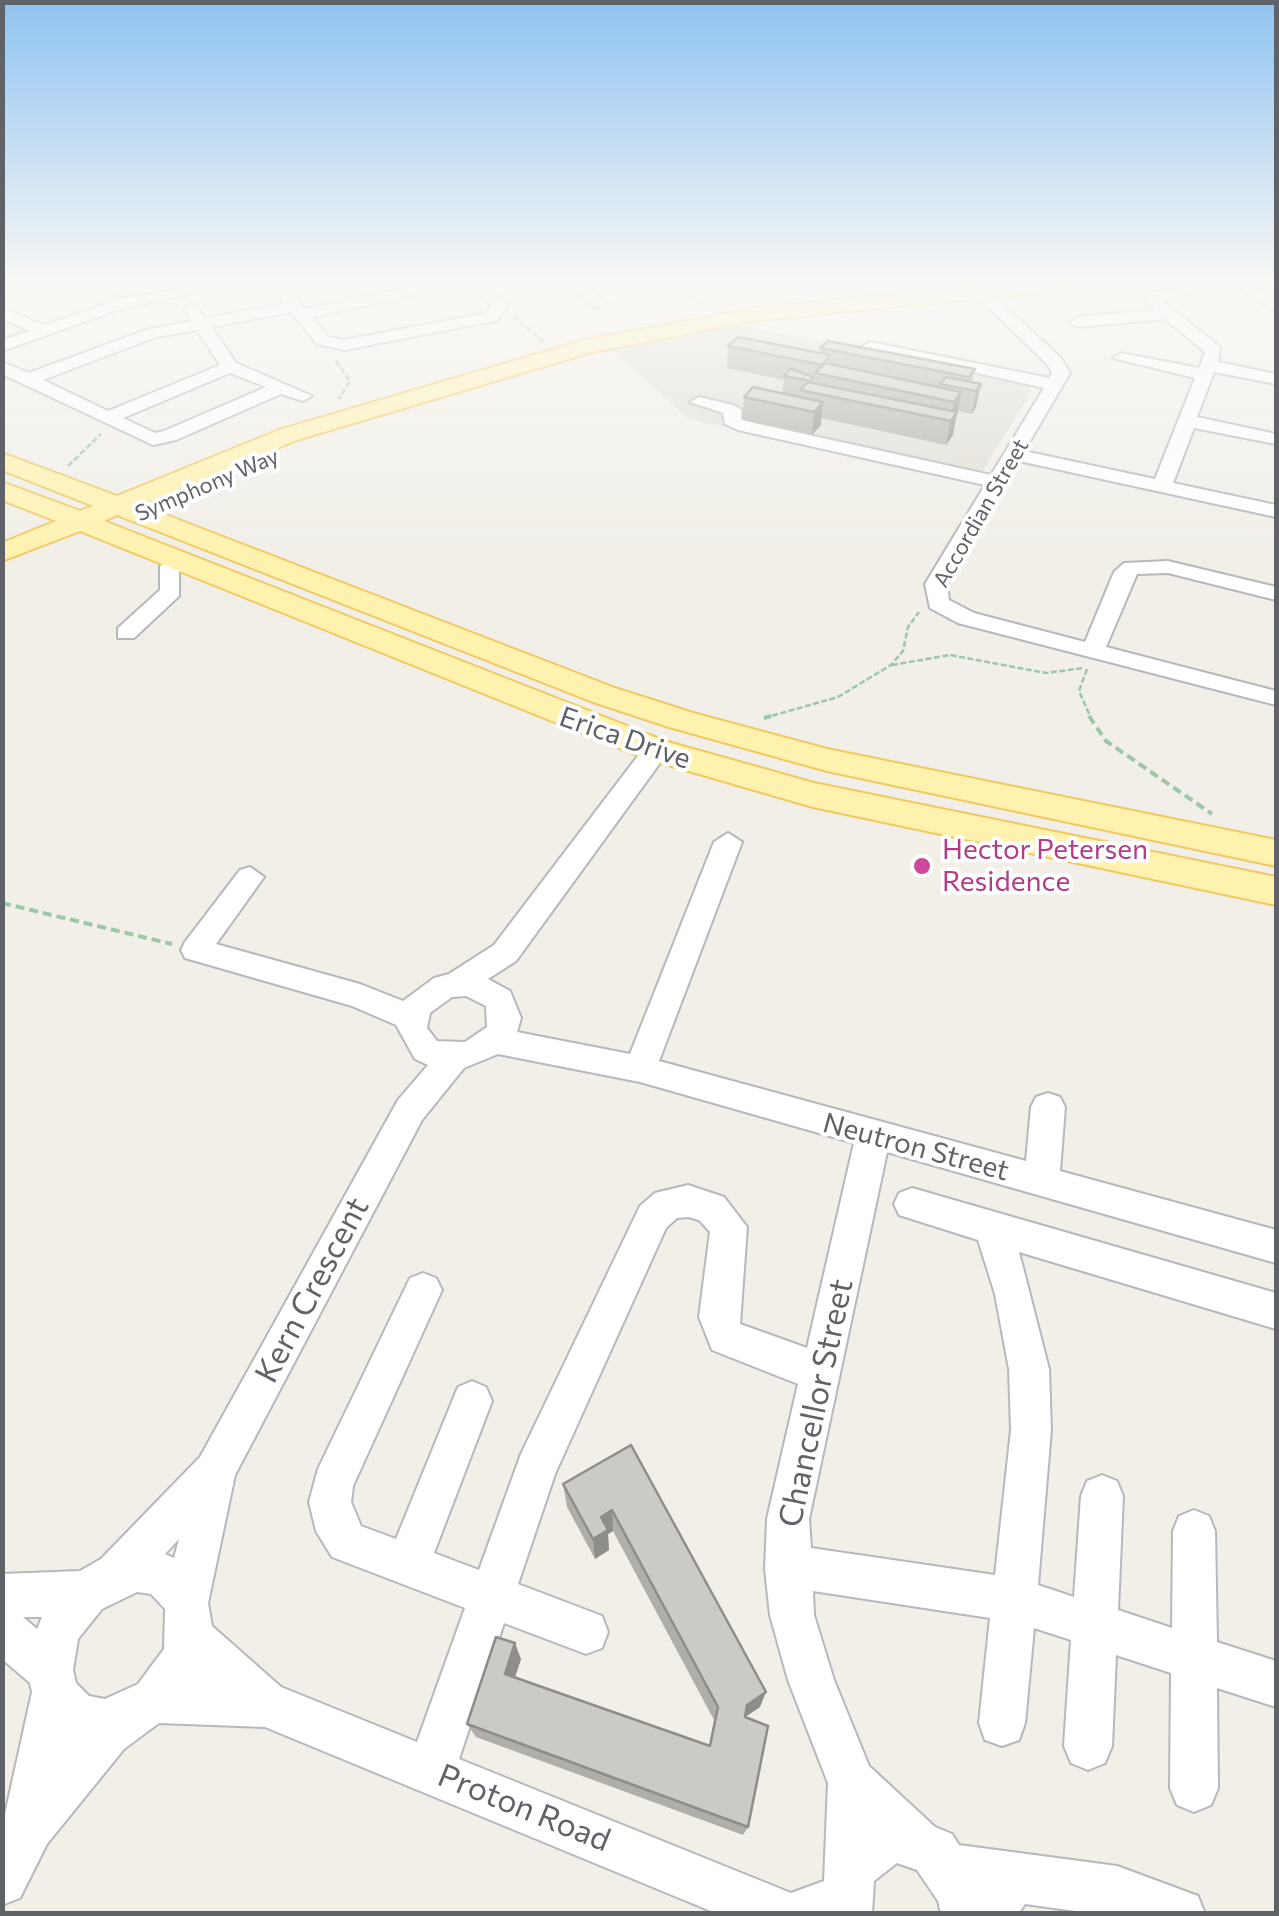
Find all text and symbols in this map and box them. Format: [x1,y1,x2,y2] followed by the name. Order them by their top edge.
[928,434,1034,592] street label: Accordian Street
[131,443,283,527] street label: Symphony Way
[555,700,695,776] street label: Erica Drive
[942,833,1148,899] place label: Hector Petersen Residence
[911,855,933,877] marker: Hector Petersen Residence
[819,1106,1013,1188] street label: Neutron Street
[247,1191,377,1389] street label: Kern Crescent
[771,1275,861,1531] street label: Chancellor Street
[432,1756,616,1860] street label: Proton Road

